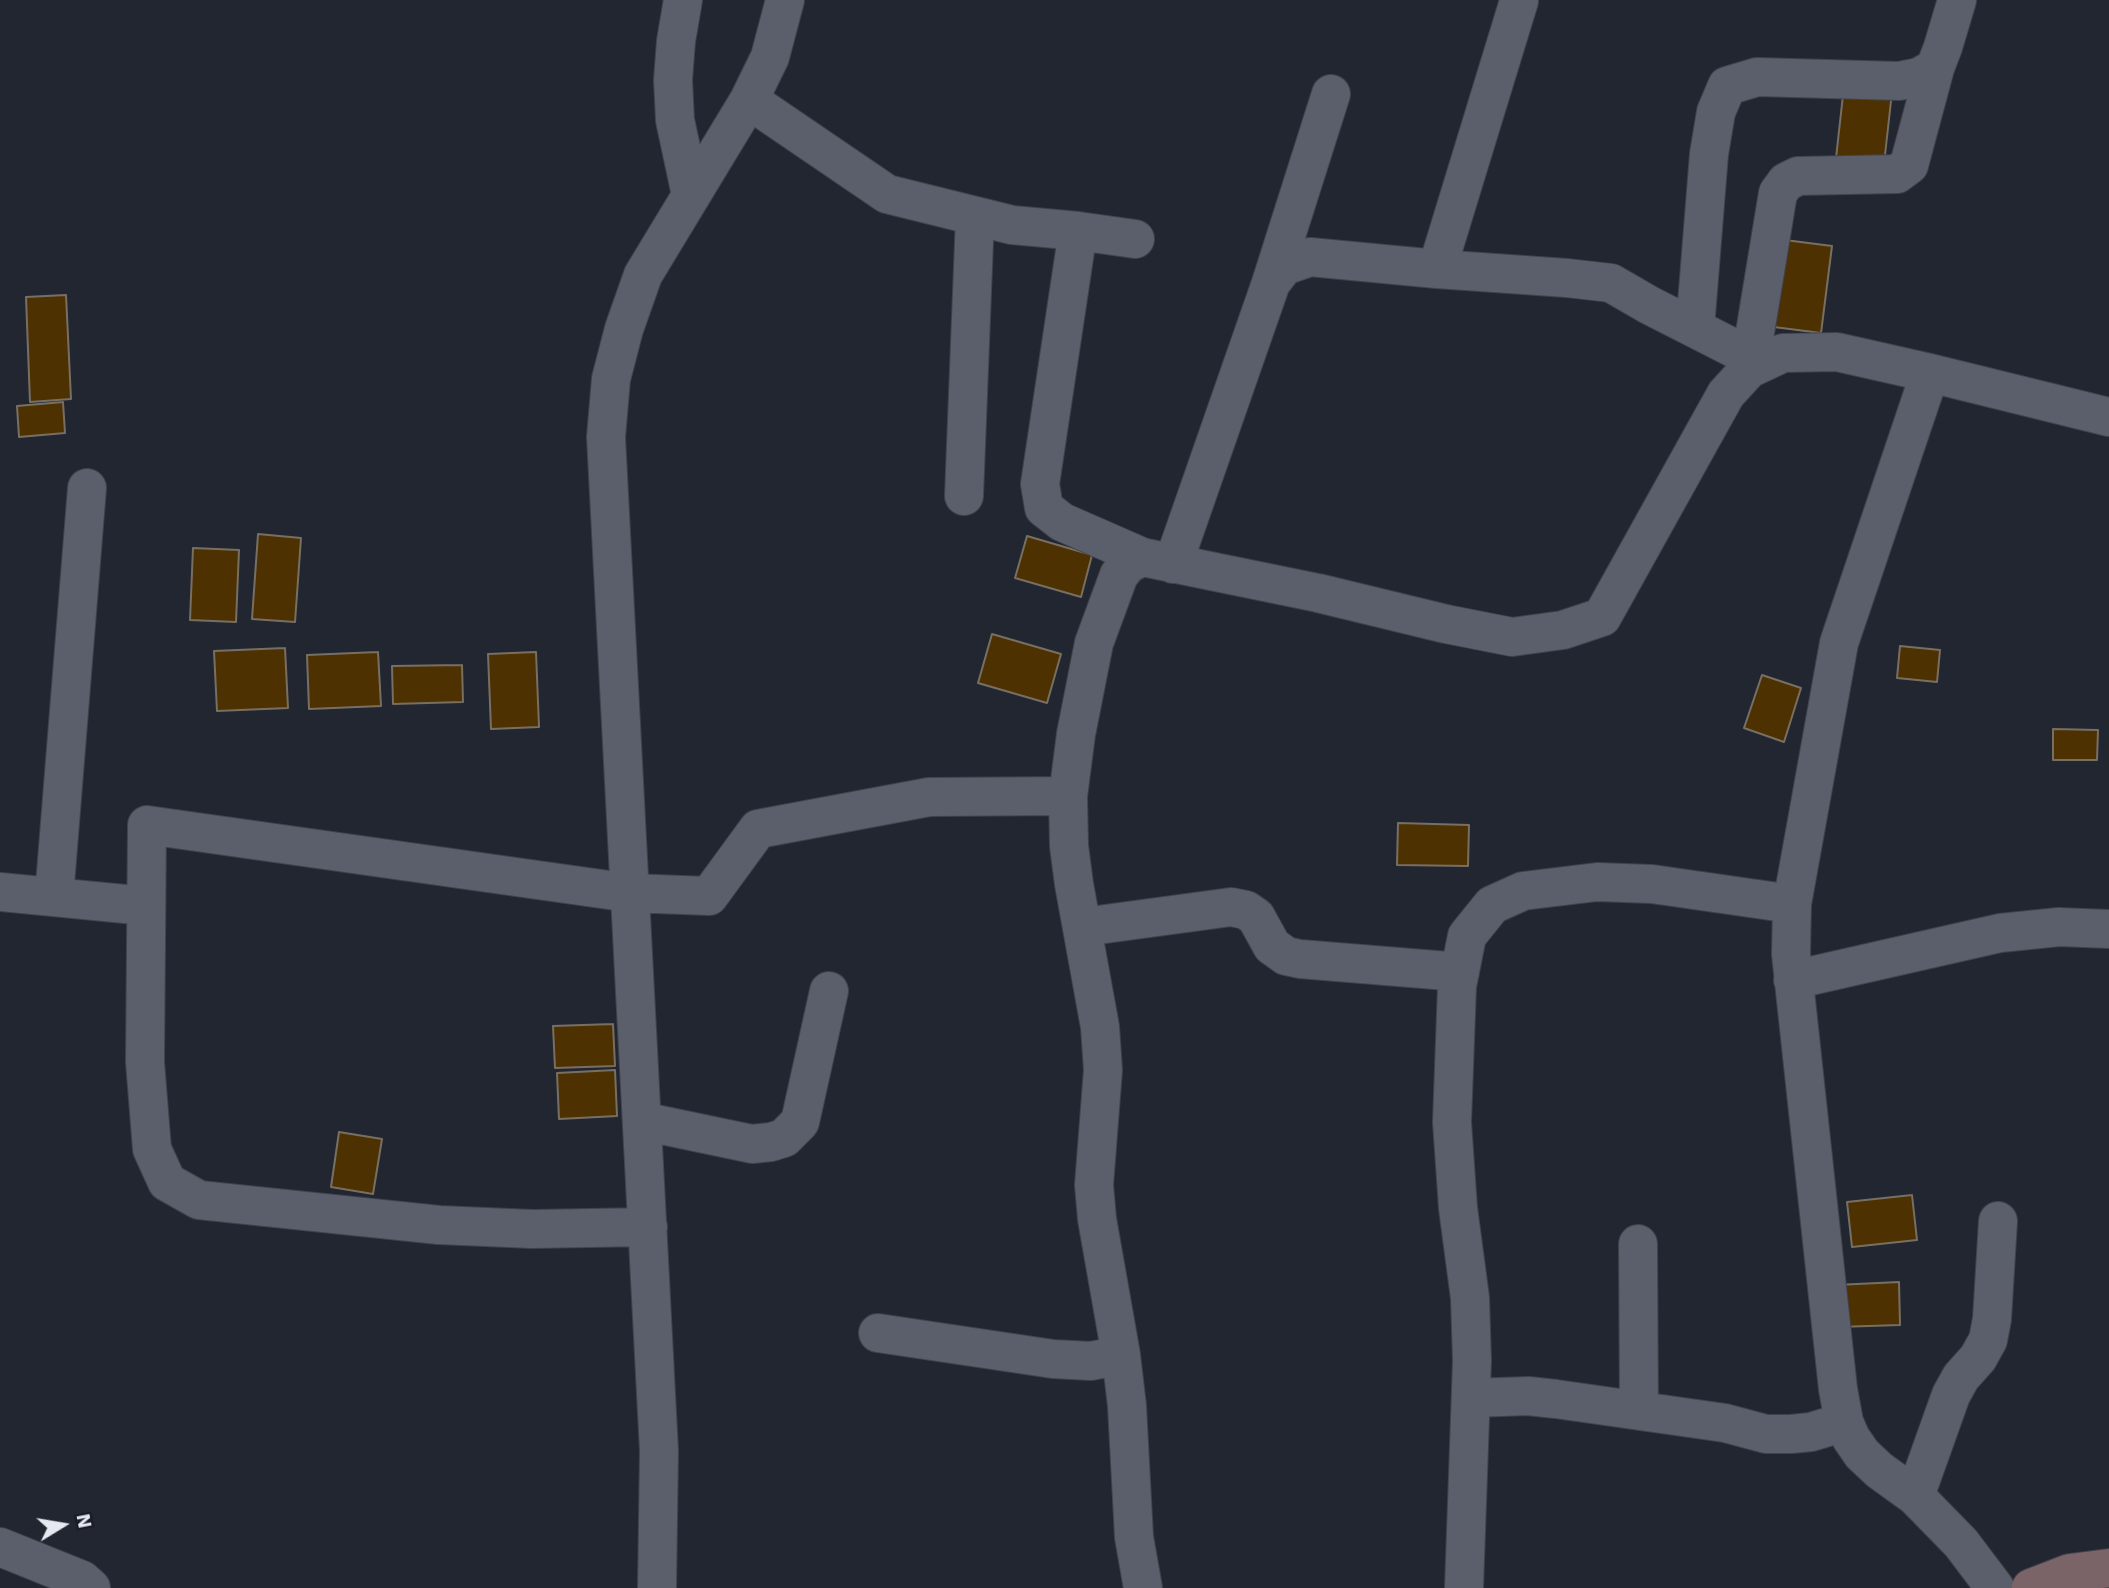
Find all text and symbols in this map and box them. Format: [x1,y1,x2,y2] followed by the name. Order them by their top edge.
[28,1490,98,1560] north arrow
[71,1512,97,1530] text: N

